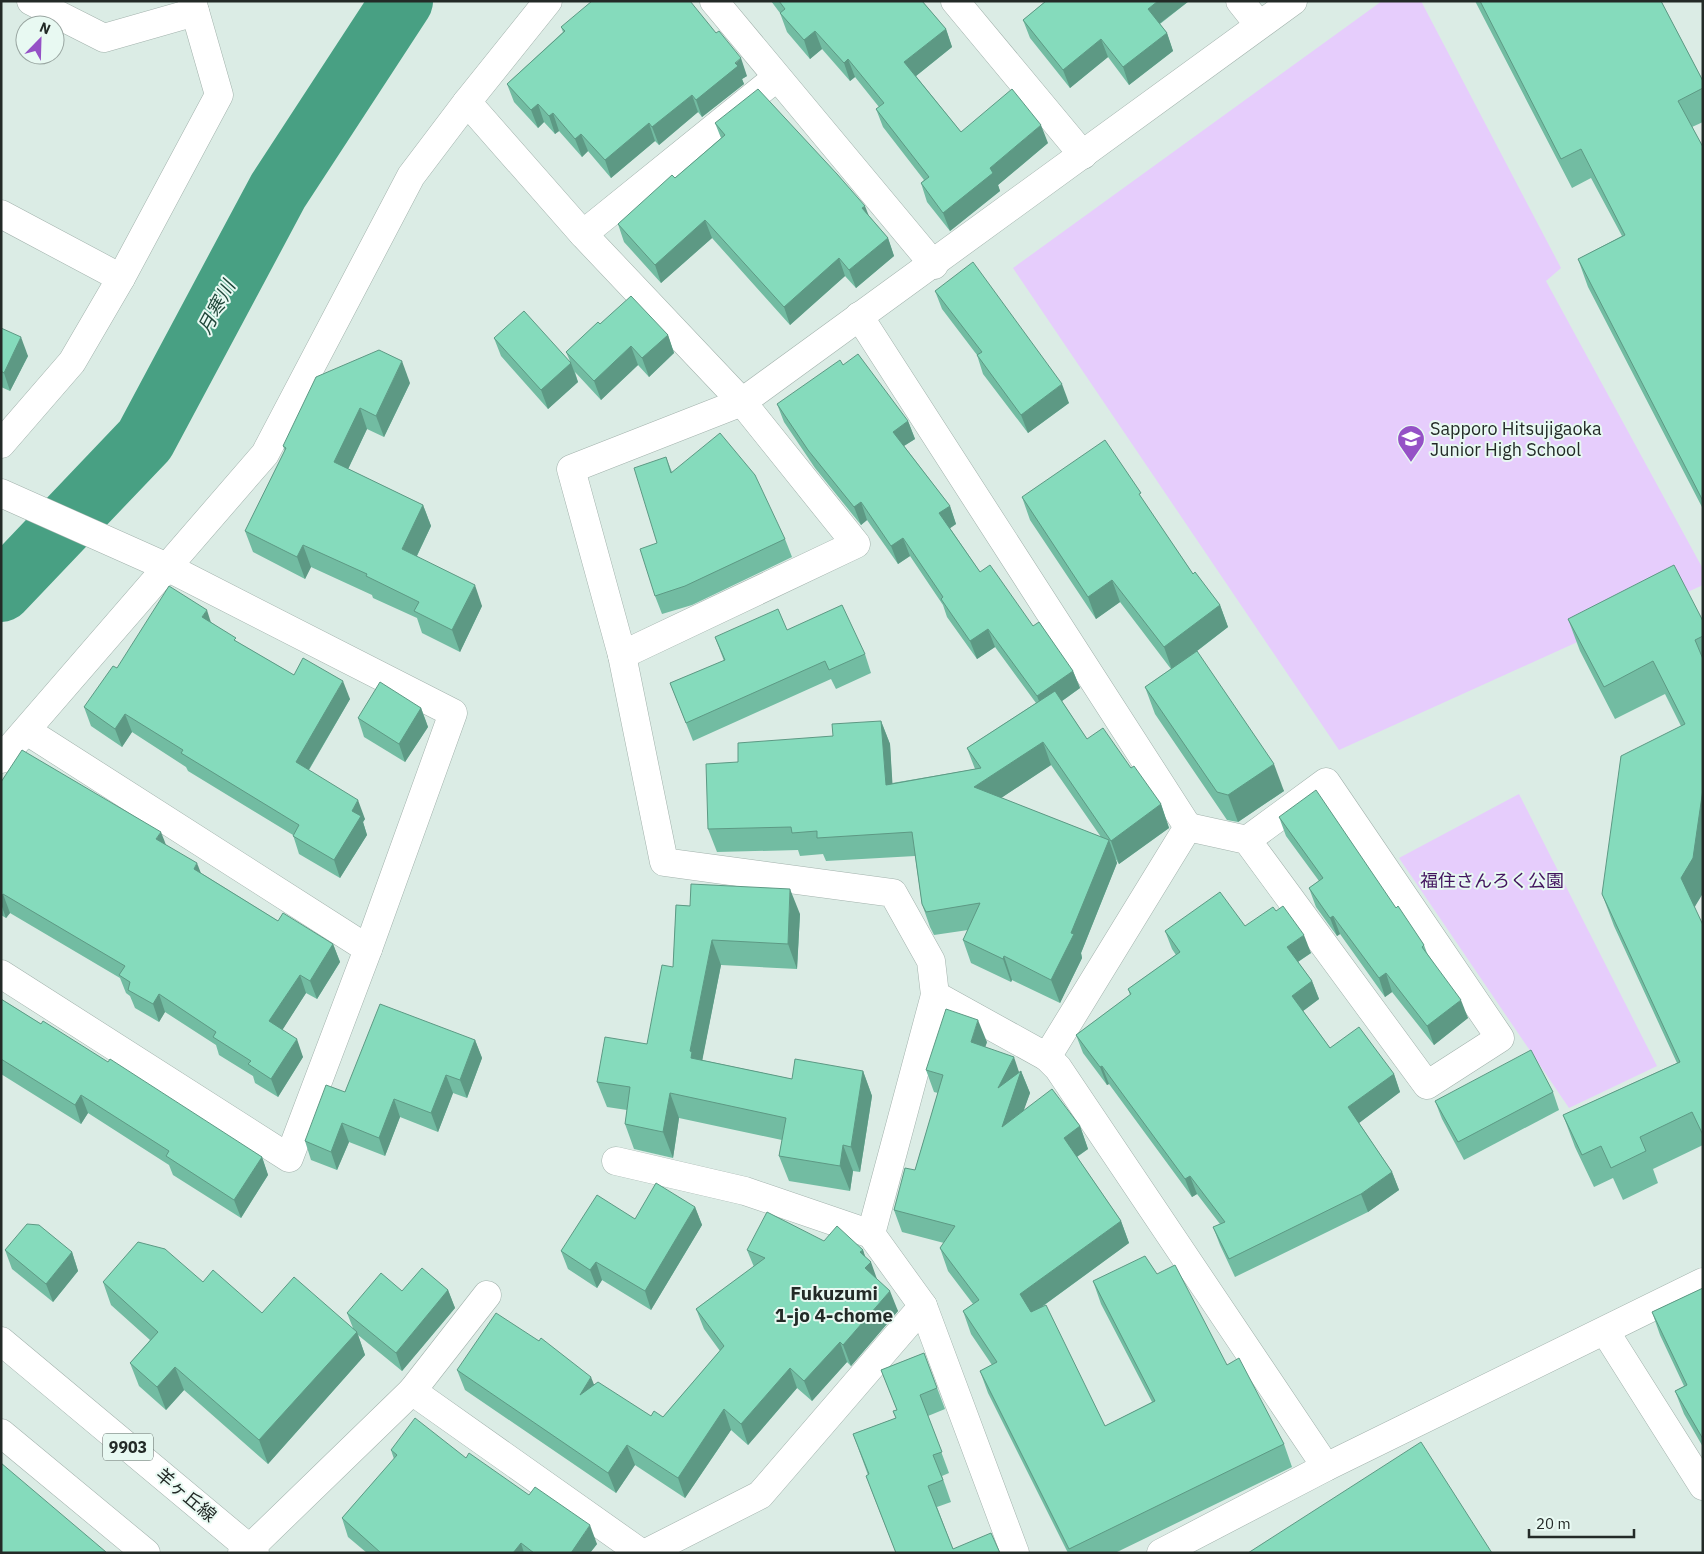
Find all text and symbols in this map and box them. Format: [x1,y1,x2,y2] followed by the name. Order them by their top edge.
[15,15,65,65] north arrow
[37,18,53,38] text: N
[192,274,241,338] water label: 月寒川
[1430,417,1602,461] place label: Sapporo Hitsujigaoka Junior High School
[1396,424,1426,463] school or university icon: Sapporo Hitsujigaoka Junior High School
[1420,869,1564,892] park label: 福住さんろく公園
[775,1281,893,1327] district label: Fukuzumi 1-jo 4-chome
[103,1434,153,1460] road number: 9903
[151,1463,221,1527] street label: 羊ヶ丘線
[1529,1506,1634,1538] scale bar
[1536,1514,1571,1533] text: 20 m

